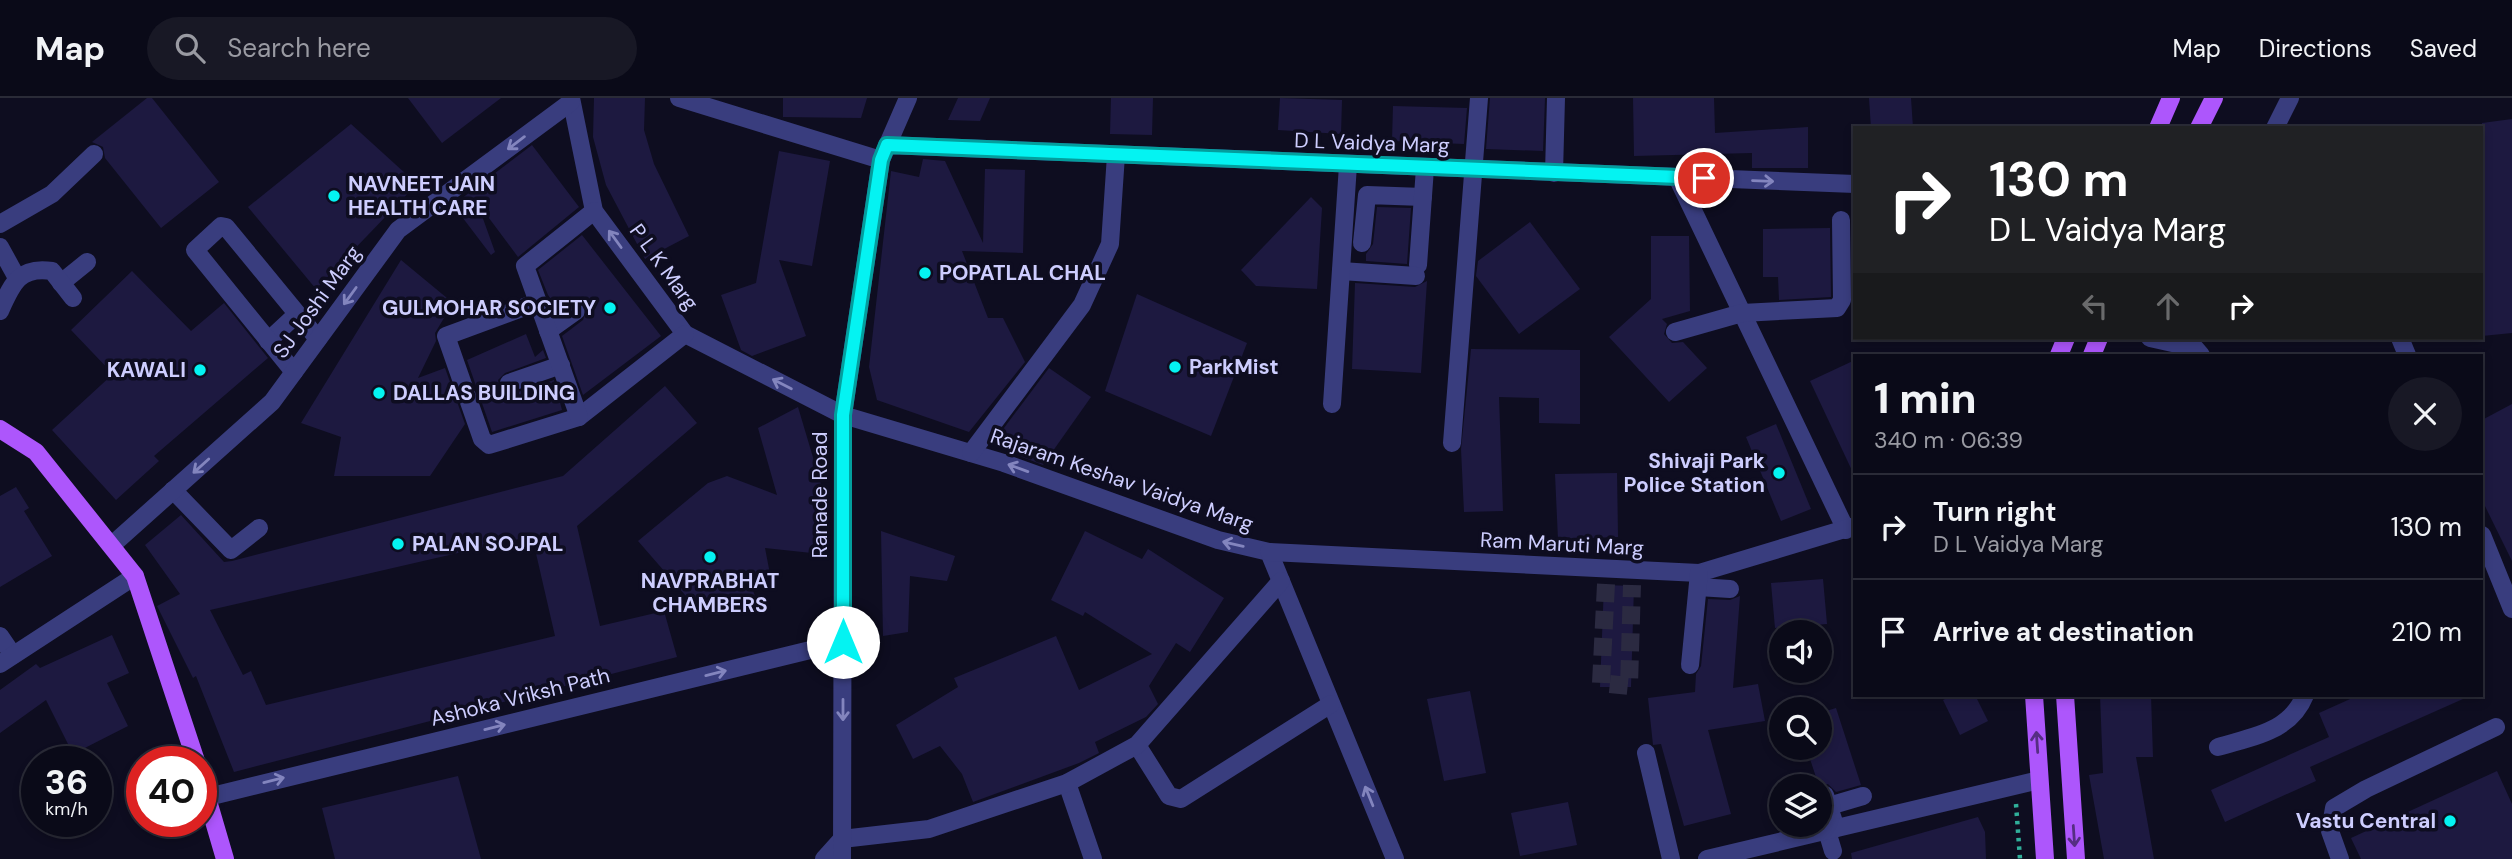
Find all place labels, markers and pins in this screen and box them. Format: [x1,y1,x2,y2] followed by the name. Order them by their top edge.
[1674,148,1734,208] pin
[348,170,495,222] place label: NAVNEET JAIN HEALTH CARE
[326,188,342,204] marker: NAVNEET JAIN HEALTH CARE
[939,259,1106,287] place label: POPATLAL CHAL
[917,265,933,281] marker: POPATLAL CHAL
[382,294,597,322] place label: GULMOHAR SOCIETY
[602,300,618,316] marker: GULMOHAR SOCIETY
[1189,353,1279,381] place label: ParkMist
[107,356,186,384] place label: KAWALI
[1167,359,1183,375] marker: ParkMist
[192,362,208,378] marker: KAWALI
[393,379,575,407] place label: DALLAS BUILDING
[371,385,387,401] marker: DALLAS BUILDING
[1624,447,1765,499] place label: Shivaji Park Police Station
[1771,465,1787,481] marker: Shivaji Park Police Station
[412,530,564,558] place label: PALAN SOJPAL
[390,536,406,552] marker: PALAN SOJPAL
[702,549,718,565] marker: NAVPRABHAT CHAMBERS
[641,567,779,619] place label: NAVPRABHAT CHAMBERS
[2296,807,2436,835] place label: Vastu Central
[2442,813,2458,829] marker: Vastu Central

